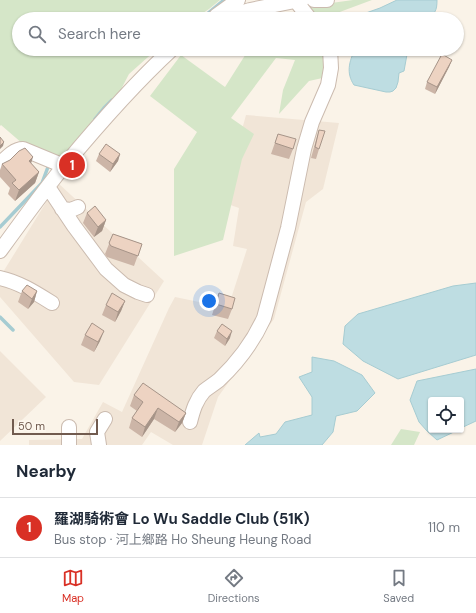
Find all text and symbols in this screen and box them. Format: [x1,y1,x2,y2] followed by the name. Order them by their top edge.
[12,12,464,56] search box
[26,23,48,45] icon: search
[58,24,141,44] text: Search here
[59,150,85,180] pin: 1
[199,291,219,311] your location
[428,397,464,433] map controls
[428,397,464,433] button: locate
[12,417,98,436] scale bar
[18,419,45,433] text: 50 m
[16,460,76,482] text: Nearby
[54,509,310,529] text: 羅湖騎術會 Lo Wu Saddle Club (51K)
[27,519,31,536] text: 1
[428,519,460,536] text: 110 m
[54,531,311,548] text: Bus stop · 河上鄉路 Ho Sheung Heung Road
[62,567,84,605] tab: Map
[208,567,260,605] tab: Directions
[383,567,414,605] tab: Saved

